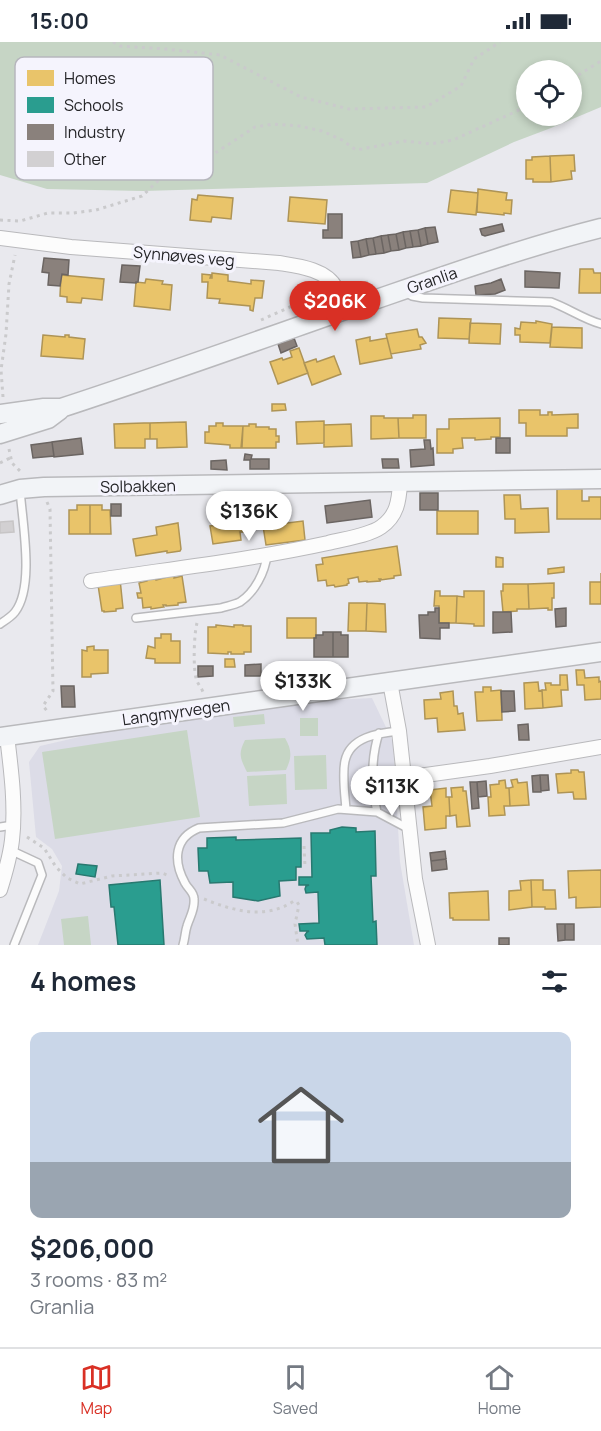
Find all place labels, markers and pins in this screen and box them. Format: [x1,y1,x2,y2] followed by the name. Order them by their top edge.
[293,281,377,332] pin: $206K
[207,491,291,542] pin: $136K
[261,661,345,712] pin: $133K
[350,766,434,817] pin: $113K

